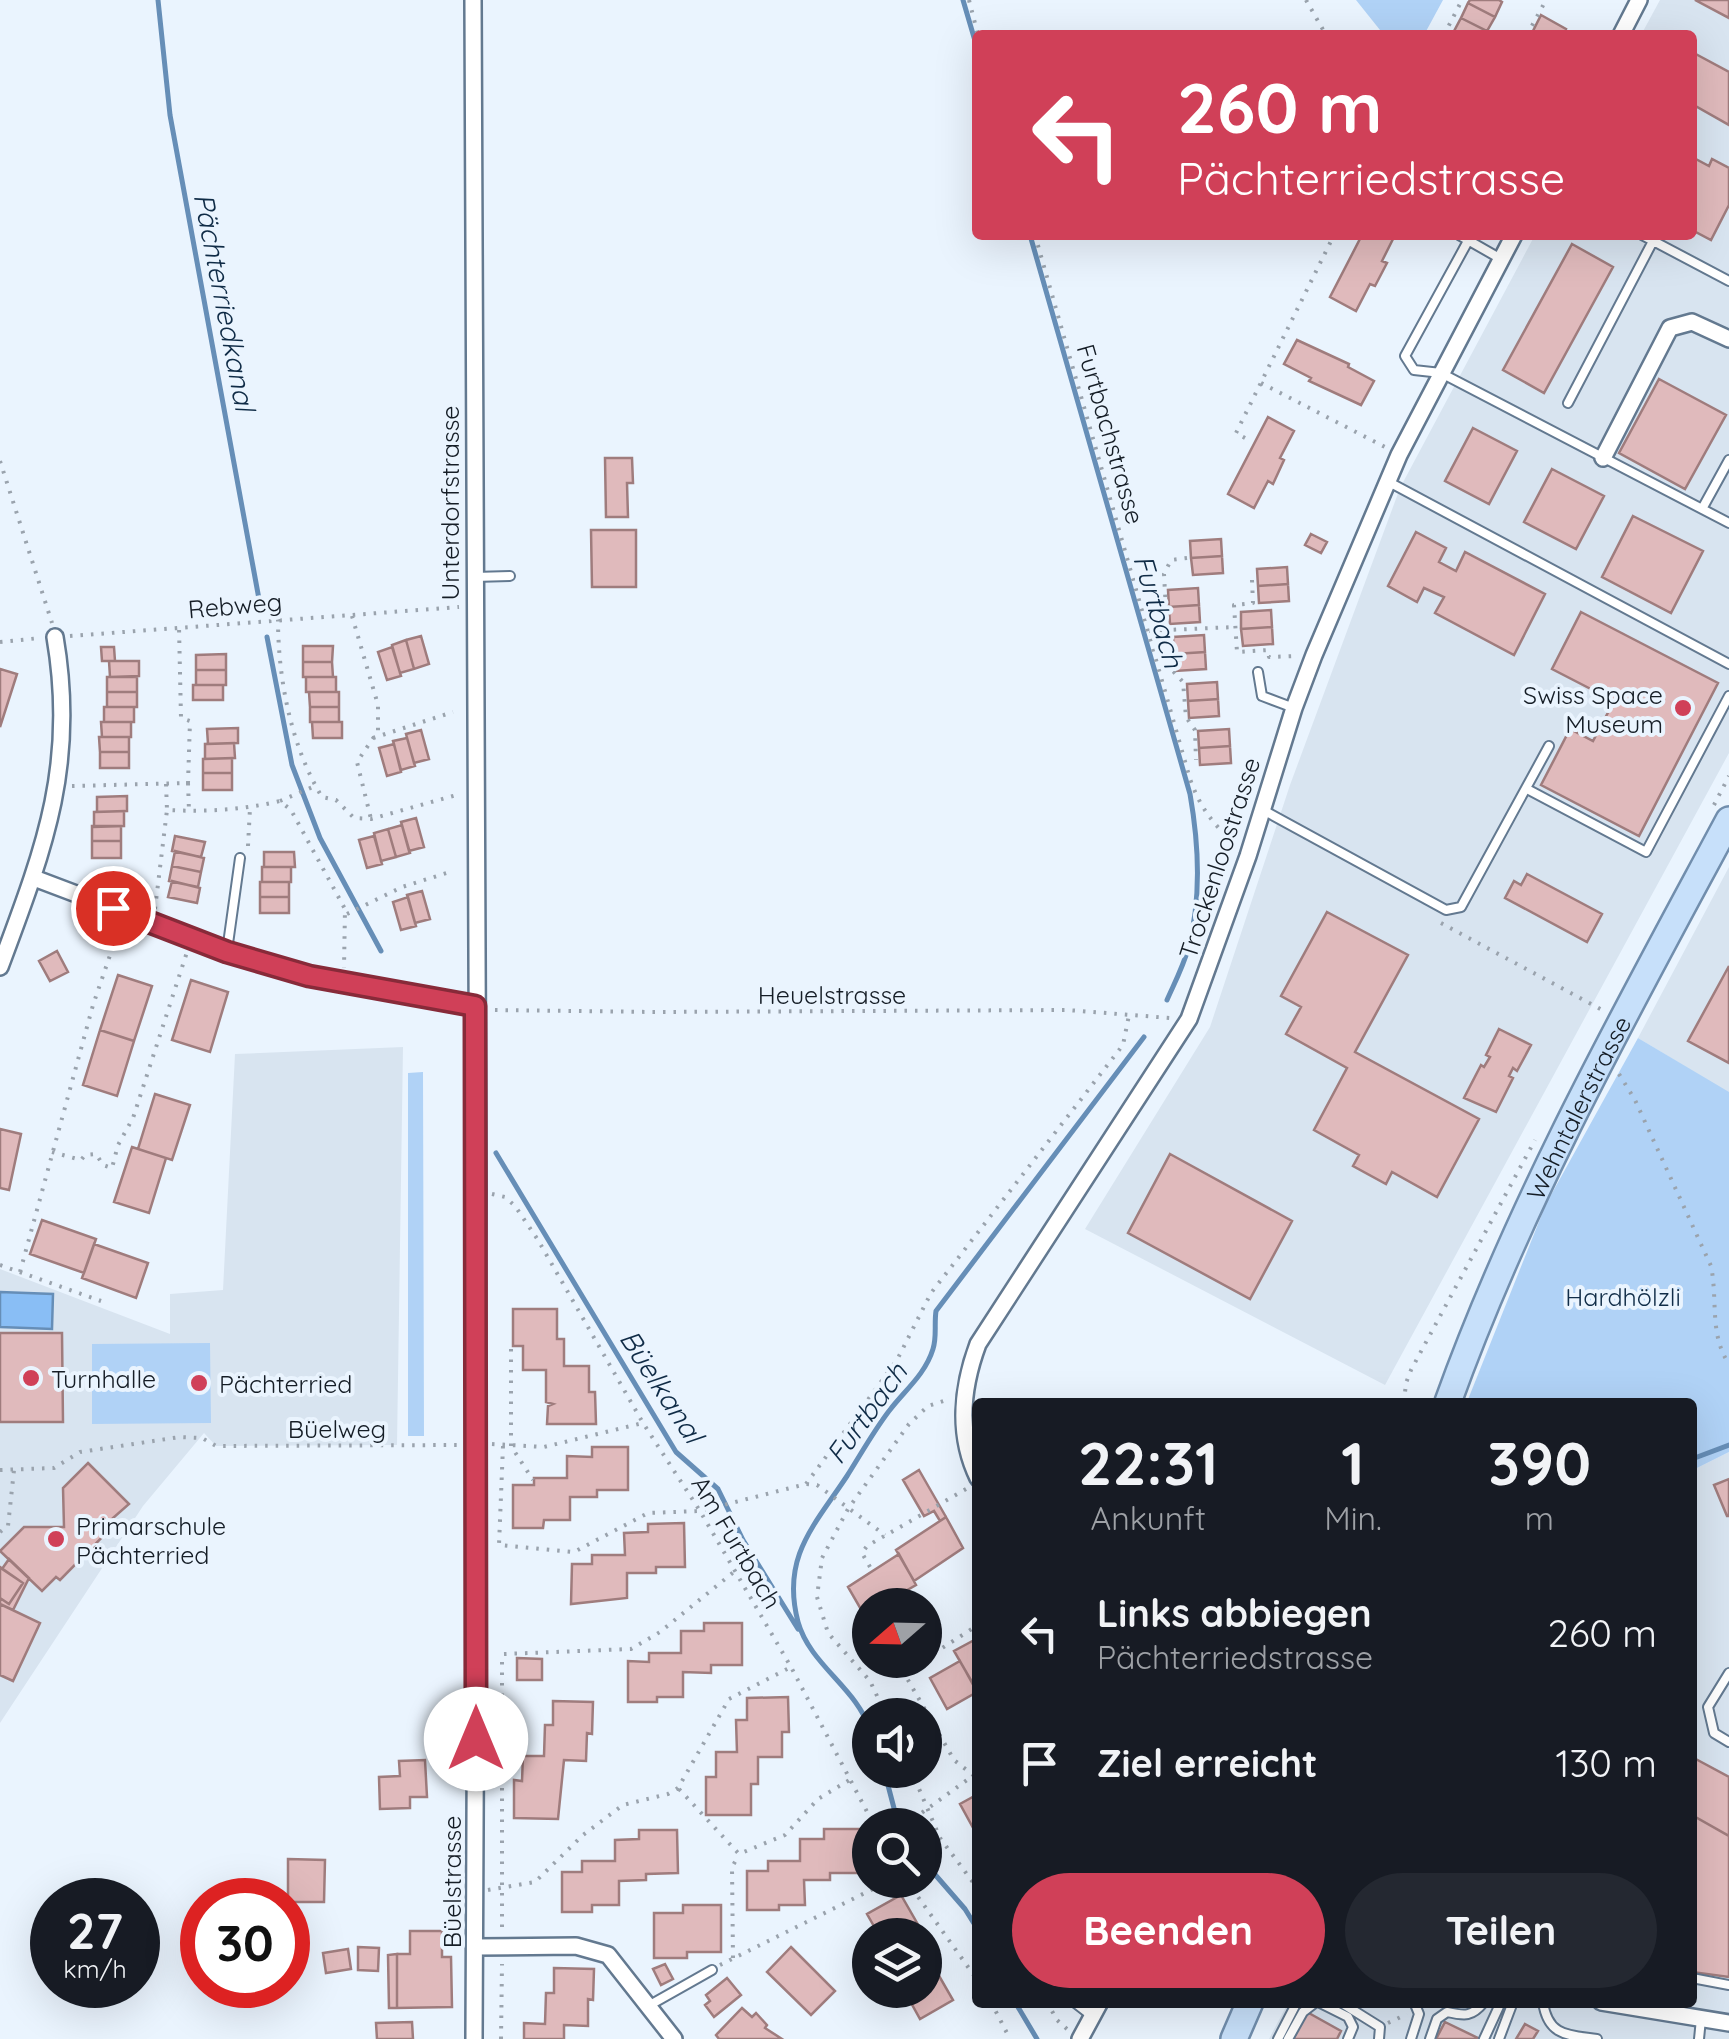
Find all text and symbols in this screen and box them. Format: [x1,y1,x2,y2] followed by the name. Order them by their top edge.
[1177,63,1383,151] text: 260 m
[1012,70,1142,200] icon: left
[1177,150,1565,206] text: Pächterriedstrasse
[187,190,264,417] water label: Pächterriedkanal
[1070,340,1152,528] street label: Furtbachstrasse
[434,406,465,600] street label: Unterdorfstrasse
[1126,550,1192,673] water label: Furtbach
[187,585,283,625] street label: Rebweg
[1523,679,1663,739] place label: Swiss Space Museum
[1672,697,1694,719] marker: Swiss Space Museum
[1172,753,1266,963] street label: Trockenloostrasse
[71,866,156,951] pin
[86,881,141,936] icon: arrive
[758,979,906,1010] street label: Heuelstrasse
[1519,1010,1637,1205] street label: Wehntalerstrasse
[1565,1281,1681,1312] park label: Hardhölzli
[613,1323,713,1452] water label: Büelkanal
[818,1355,915,1470] water label: Furtbach
[51,1363,156,1394] place label: Turnhalle
[20,1367,42,1389] marker: Turnhalle
[219,1368,352,1399] place label: Pächterried
[188,1372,210,1394] marker: Pächterried
[288,1413,386,1444] street label: Büelweg
[1078,1425,1218,1500] text: 22:31
[1341,1425,1365,1500] text: 1
[1488,1425,1591,1500] text: 390
[685,1470,789,1614] street label: Am Furtbach
[1090,1498,1206,1538] text: Ankunft
[1324,1498,1382,1538] text: Min.
[1525,1498,1554,1538] text: m
[76,1510,226,1570] place label: Primarschule Pächterried
[45,1528,67,1550] marker: Primarschule Pächterried
[852,1588,942,1678] north arrow
[852,1588,942,2008] map controls
[1097,1589,1372,1637] text: Links abbiegen
[1012,1606,1067,1661] icon: left
[1548,1609,1657,1657] text: 260 m
[1097,1637,1373,1677] text: Pächterriedstrasse
[424,1687,528,1791] position arrow
[852,1698,942,1788] button: sound
[1012,1736,1067,1791] icon: arrive
[1097,1739,1317,1787] text: Ziel erreicht
[1555,1739,1657,1787] text: 130 m
[852,1808,942,1898] button: search
[436,1816,467,1948] street label: Büelstrasse
[1012,1873,1325,1988] button: Beenden
[1345,1873,1657,1988] button: Teilen
[180,1878,310,2008] speed limit sign: 30
[67,1899,123,1962] text: 27
[852,1918,942,2008] button: layers
[63,1953,127,1984] text: km/h

